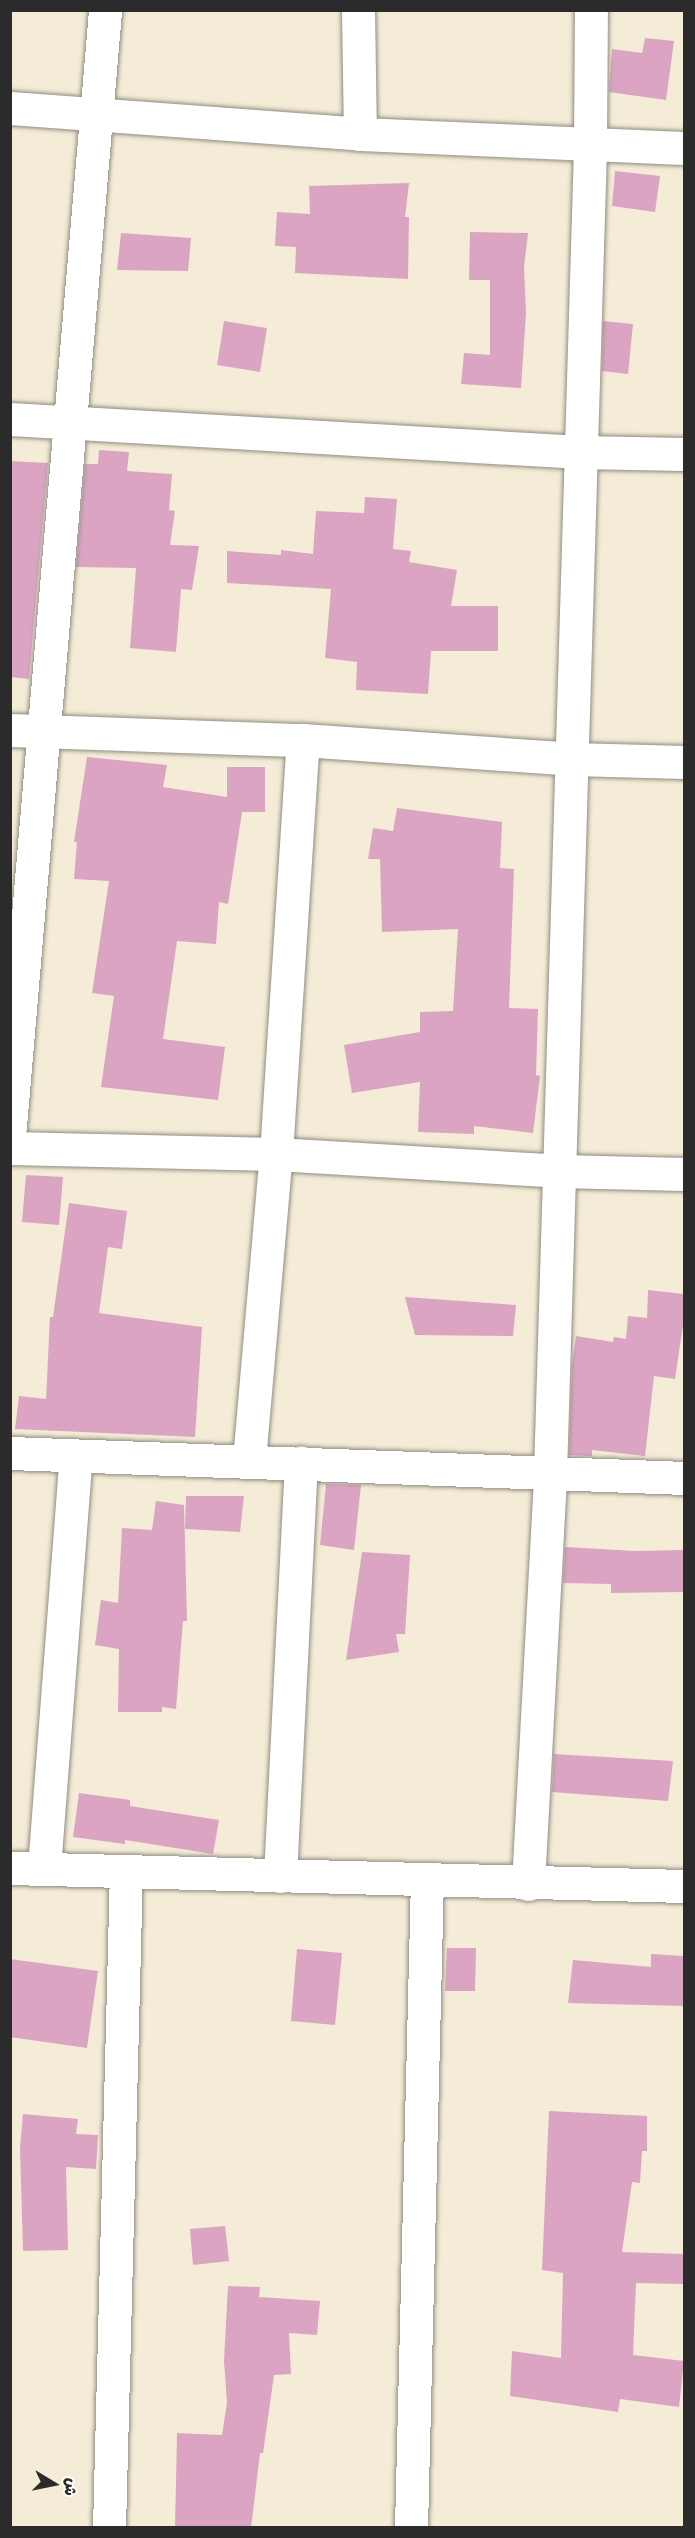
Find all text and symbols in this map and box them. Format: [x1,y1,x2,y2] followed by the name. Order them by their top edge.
[24,2454,84,2514] north arrow
[59,2477,84,2498] text: ش

